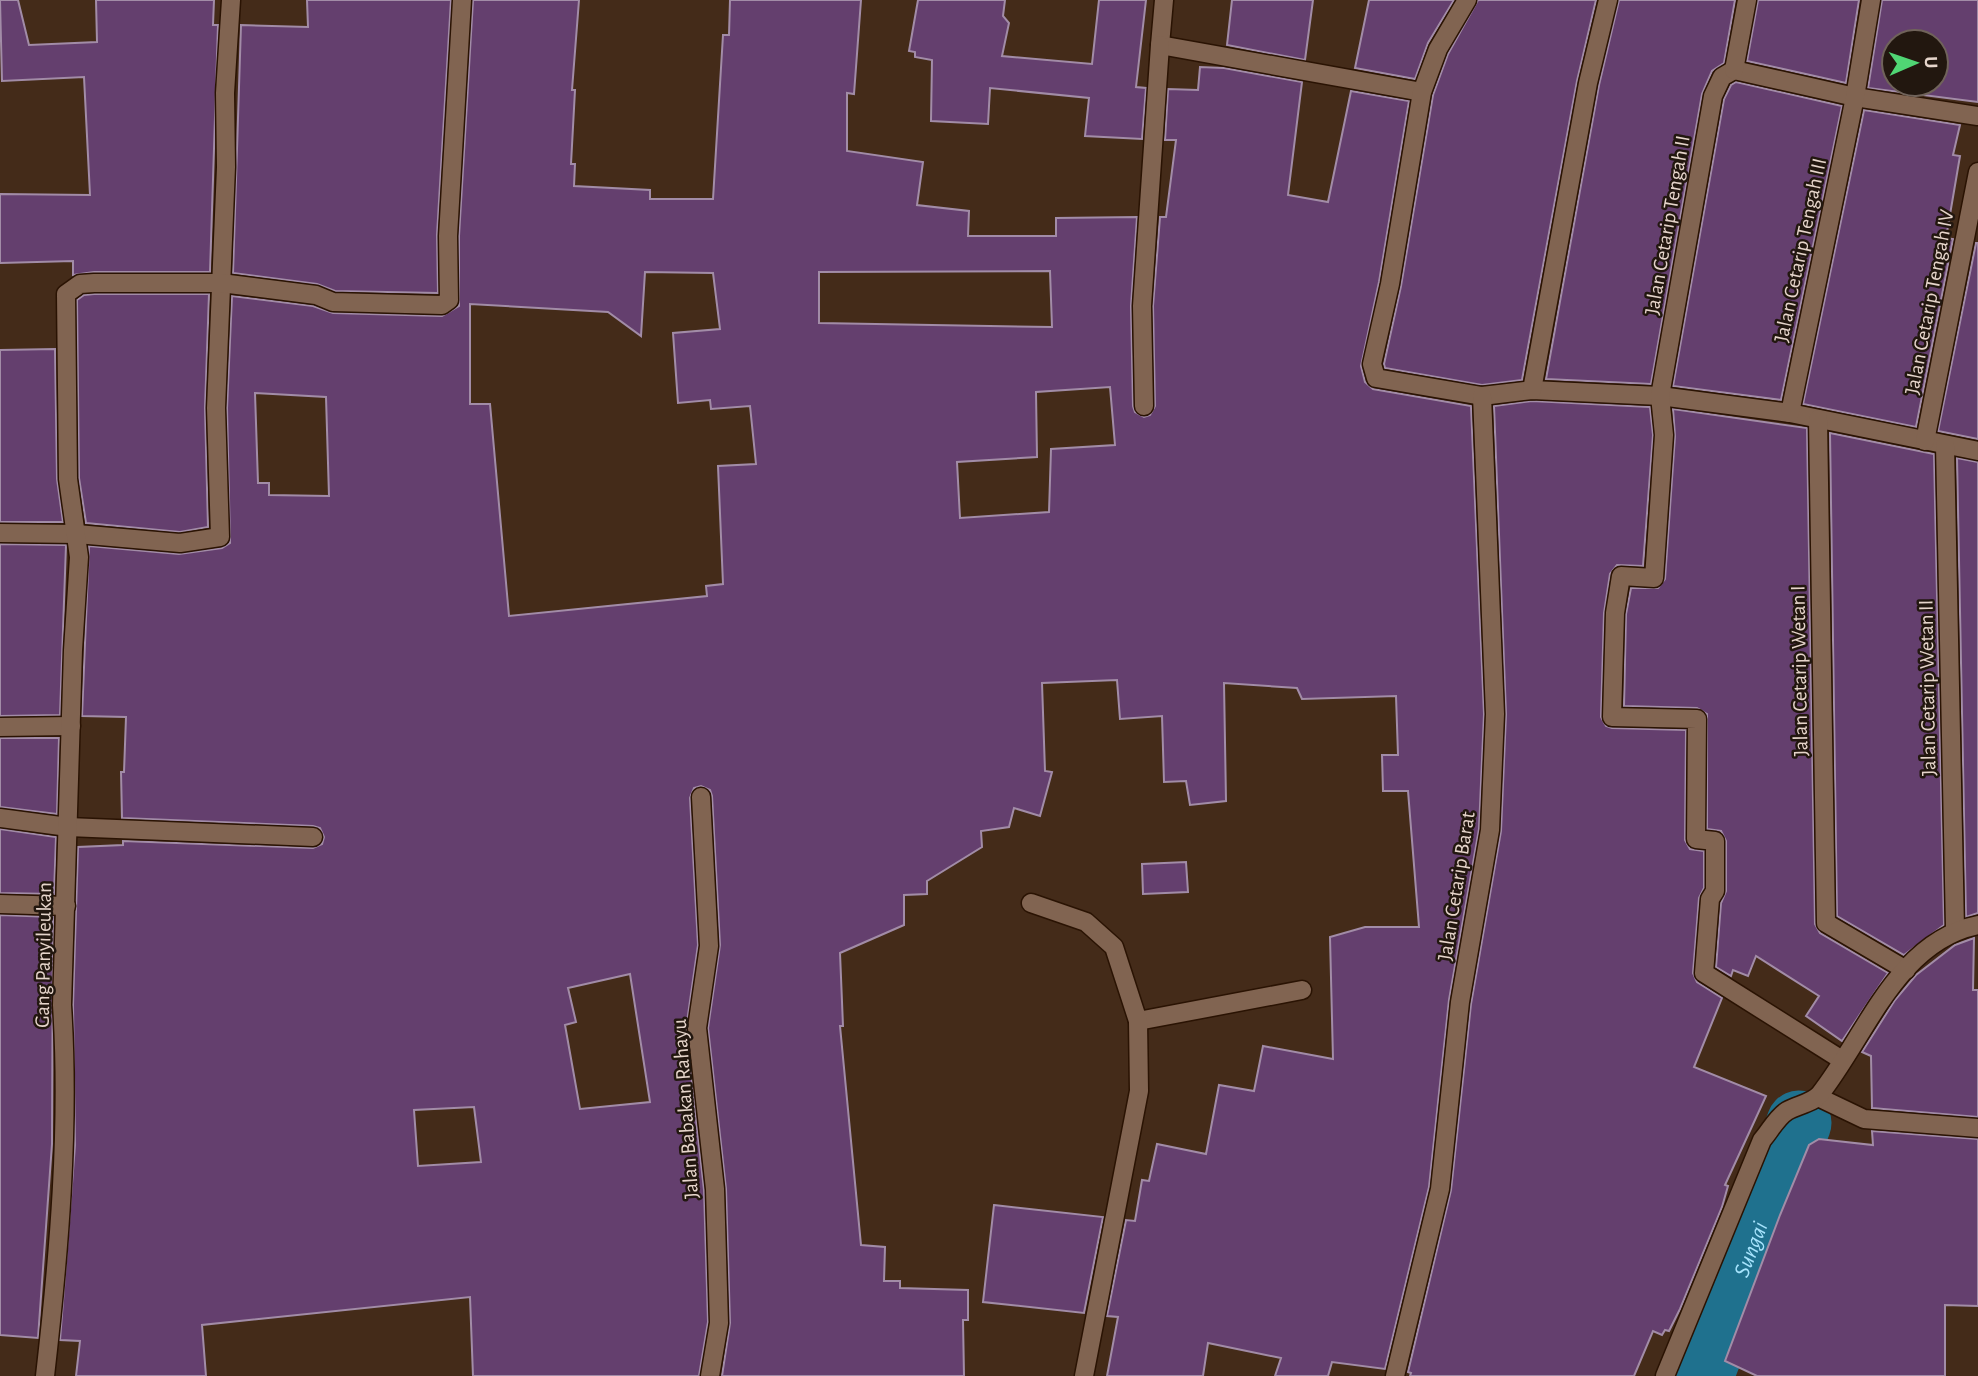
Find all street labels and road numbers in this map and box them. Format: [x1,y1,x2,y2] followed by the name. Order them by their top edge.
[1641,134,1694,316] street label: Jalan Cetarip Tengah II
[1771,156,1830,344] street label: Jalan Cetarip Tengah III
[1901,208,1958,396] street label: Jalan Cetarip Tengah IV
[1788,585,1811,757] street label: Jalan Cetarip Wetan I
[1915,600,1940,776] street label: Jalan Cetarip Wetan II
[1434,810,1479,962] street label: Jalan Cetarip Barat
[32,882,55,1028] street label: Gang Panyileukan
[669,1018,702,1200] street label: Jalan Babakan Rahayu

